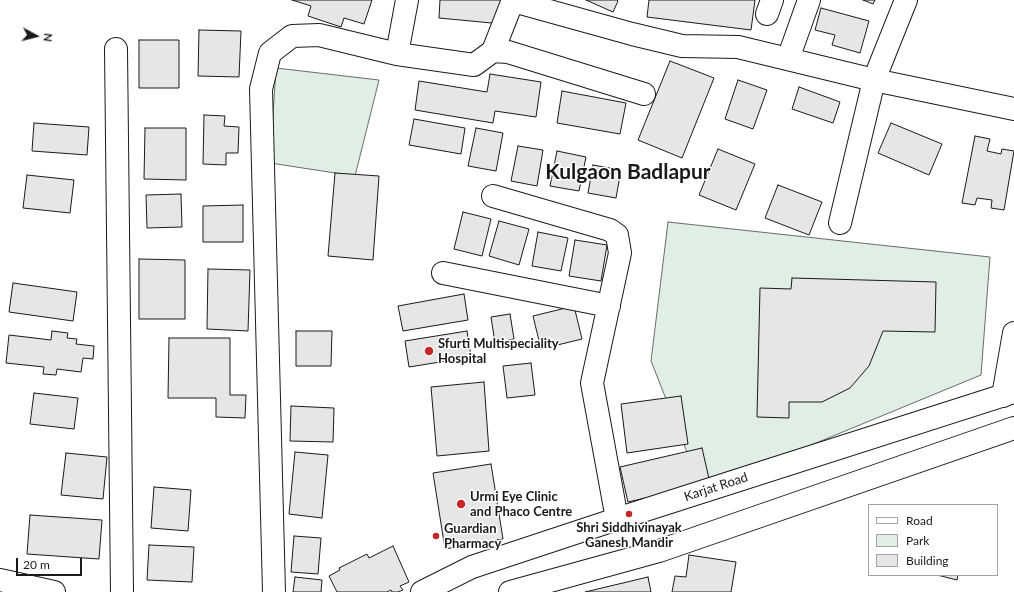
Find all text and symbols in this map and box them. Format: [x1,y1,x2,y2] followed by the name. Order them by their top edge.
[16,16,56,56] north arrow
[41,33,55,43] text: N
[545,159,711,185] district label: Kulgaon Badlapur
[438,336,559,367] place label: Sfurti Multispeciality Hospital
[423,345,435,357] marker: Sfurti Multispeciality Hospital
[682,469,750,505] street label: Karjat Road
[470,489,572,520] place label: Urmi Eye Clinic and Phaco Centre
[455,498,467,510] marker: Urmi Eye Clinic and Phaco Centre
[868,504,998,576] legend
[624,509,634,519] marker: Shri Siddhivinayak Ganesh Mandir
[906,513,933,528] text: Road
[576,520,682,551] place label: Shri Siddhivinayak Ganesh Mandir
[444,521,501,552] place label: Guardian Pharmacy
[431,531,441,541] marker: Guardian Pharmacy
[906,533,929,548] text: Park
[18,550,84,576] scale bar
[906,553,949,568] text: Building
[23,557,50,572] text: 20 m

